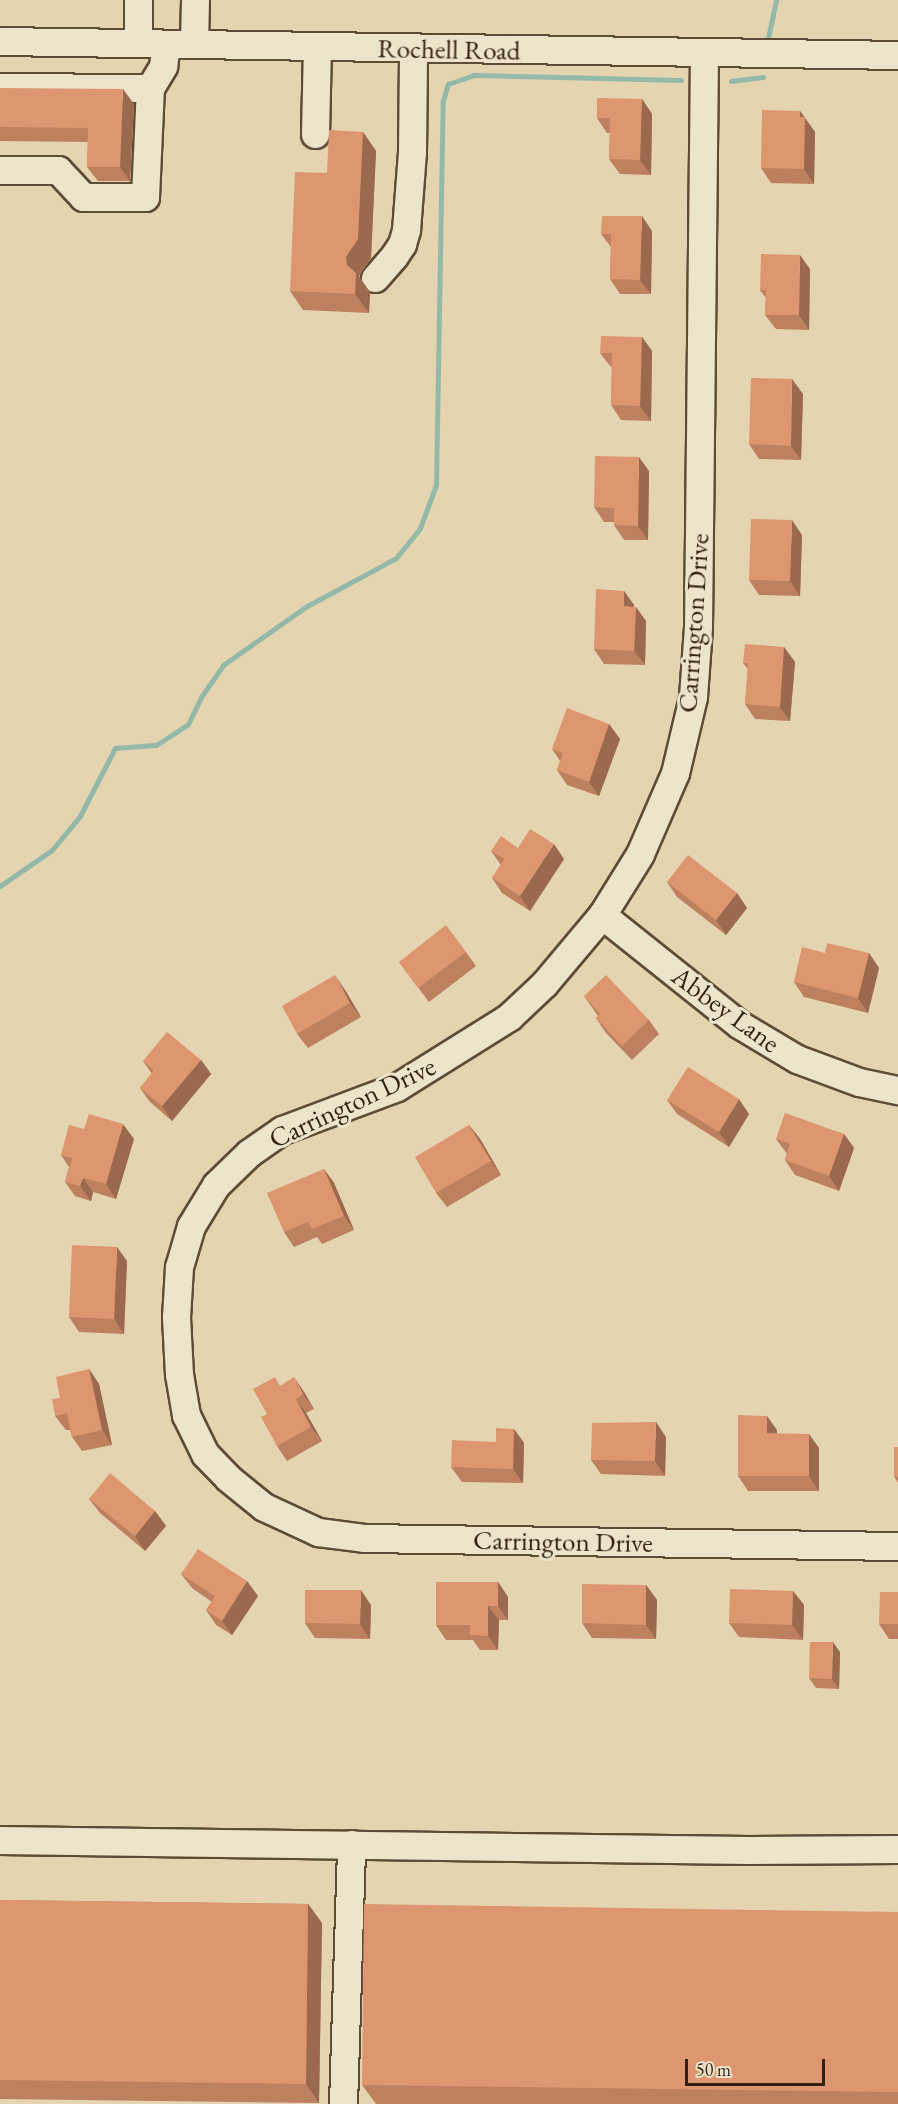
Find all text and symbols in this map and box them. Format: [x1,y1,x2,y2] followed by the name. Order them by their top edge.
[377,32,521,66] street label: Rochell Road
[671,532,715,714] street label: Carrington Drive
[666,959,786,1059] street label: Abbey Lane
[264,1049,440,1155] street label: Carrington Drive
[473,1523,653,1559] street label: Carrington Drive
[688,2047,828,2085] scale bar
[696,2058,731,2081] text: 50 m

